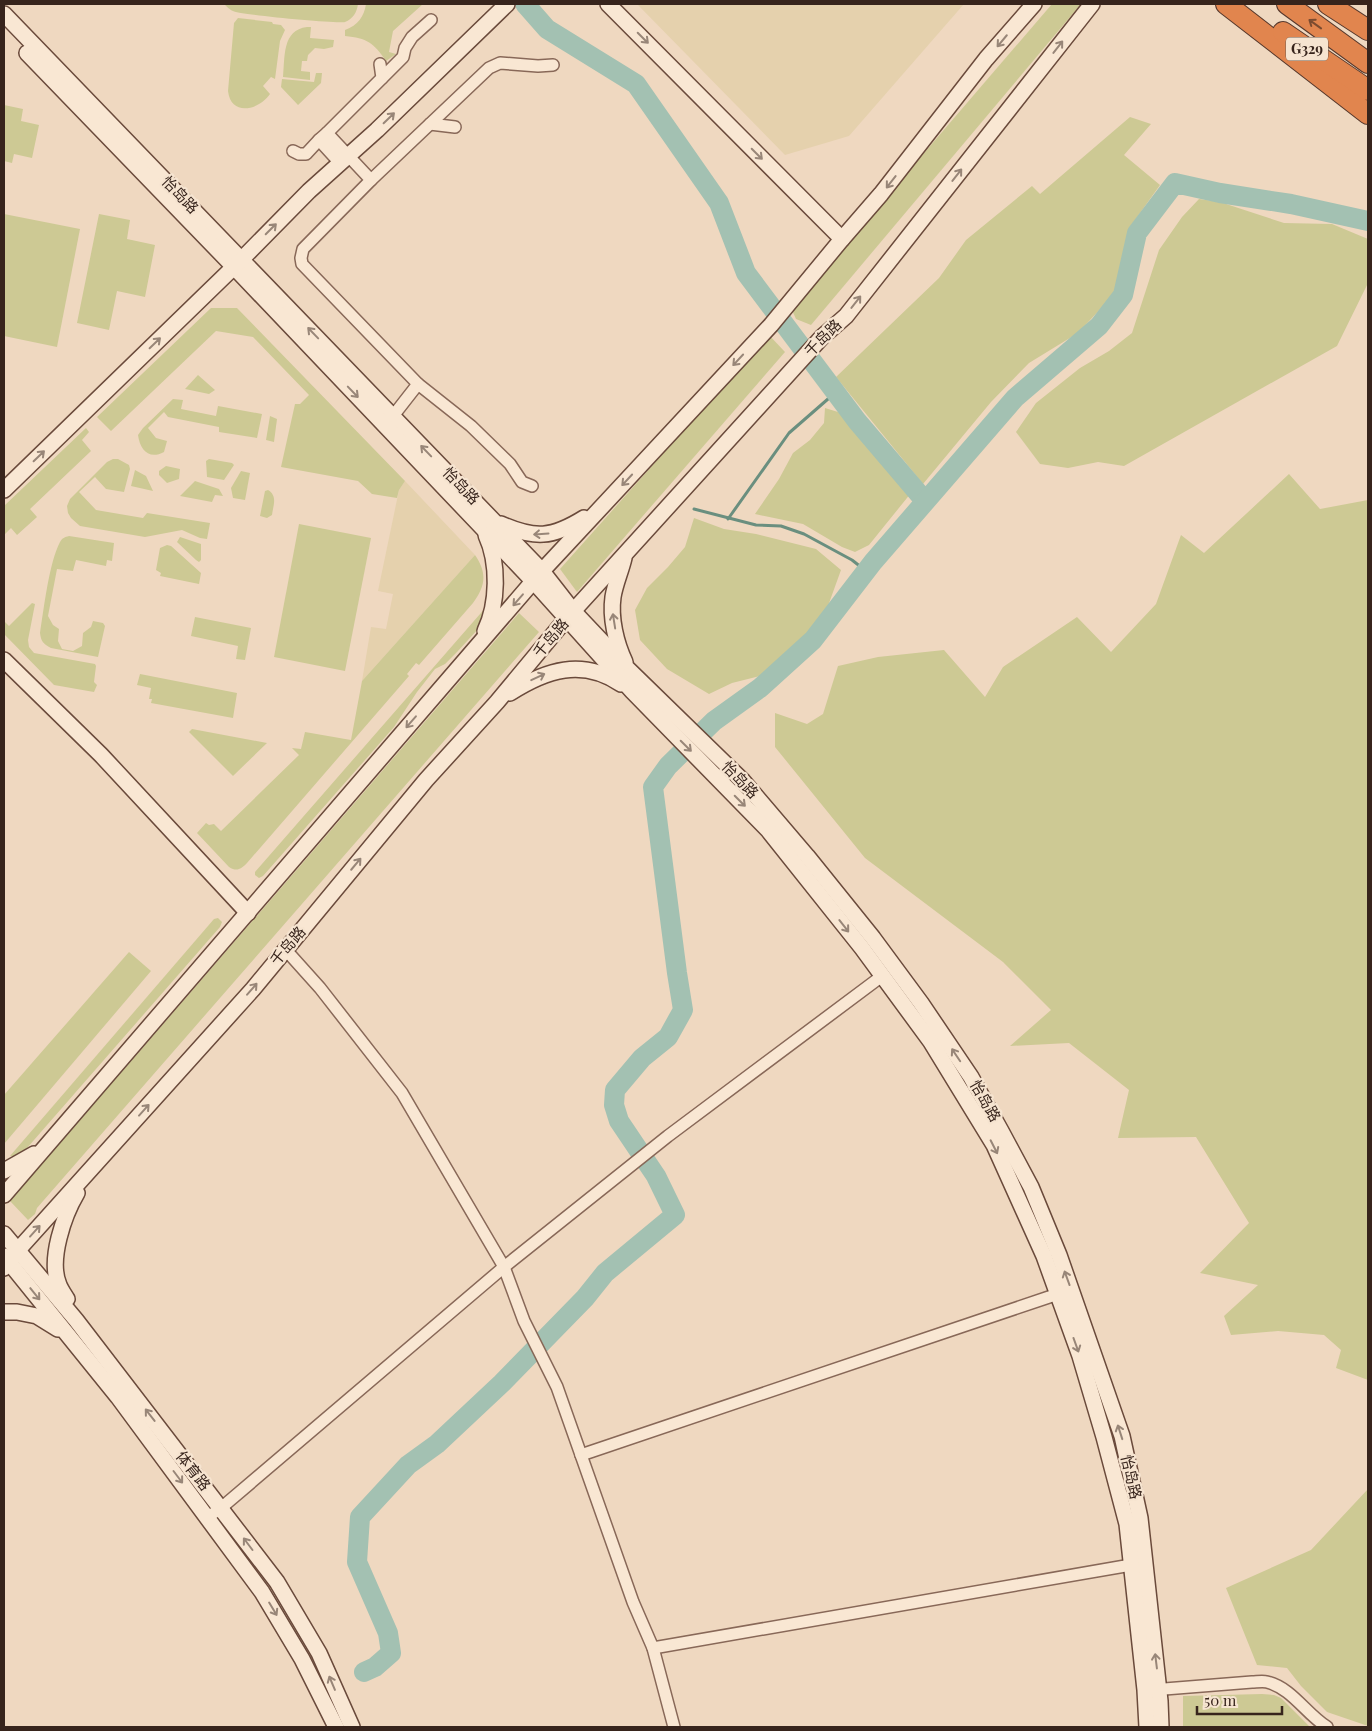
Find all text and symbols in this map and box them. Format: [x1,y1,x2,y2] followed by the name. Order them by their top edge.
[1308,19,1322,29] one-way arrow
[636,32,648,44] one-way arrow
[997,34,1008,47] one-way arrow
[1286,38,1328,61] road number: G329
[1052,41,1063,54] one-way arrow
[383,112,396,124] one-way arrow
[751,148,763,160] one-way arrow
[951,168,962,181] one-way arrow
[158,171,204,217] street label: 怡岛路
[885,175,896,188] one-way arrow
[265,223,277,236] one-way arrow
[851,296,862,309] one-way arrow
[799,314,845,360] street label: 千岛路
[308,328,320,340] one-way arrow
[149,337,161,349] one-way arrow
[732,354,744,367] one-way arrow
[347,385,359,398] one-way arrow
[420,444,432,457] one-way arrow
[32,451,44,463] one-way arrow
[439,462,485,508] street label: 怡岛路
[621,473,633,486] one-way arrow
[533,529,549,538] one-way arrow
[512,593,524,606] one-way arrow
[528,614,572,661] street label: 千岛路
[608,614,618,630] one-way arrow
[531,672,546,682] one-way arrow
[405,716,417,729] one-way arrow
[680,740,692,753] one-way arrow
[718,756,764,802] street label: 怡岛路
[734,795,746,808] one-way arrow
[351,858,362,871] one-way arrow
[839,919,849,933] one-way arrow
[265,922,309,969] street label: 千岛路
[247,983,258,996] one-way arrow
[951,1048,961,1062] one-way arrow
[966,1076,1006,1125] street label: 怡岛路
[138,1104,150,1117] one-way arrow
[990,1139,999,1154] one-way arrow
[29,1224,41,1237] one-way arrow
[1062,1271,1071,1287] one-way arrow
[29,1287,40,1300] one-way arrow
[1072,1337,1081,1353] one-way arrow
[144,1409,155,1422] one-way arrow
[1115,1425,1124,1440] one-way arrow
[172,1446,216,1494] street label: 体育路
[1117,1453,1147,1501] street label: 怡岛路
[173,1470,183,1484] one-way arrow
[243,1538,254,1551] one-way arrow
[268,1601,278,1615] one-way arrow
[1151,1654,1161,1670] one-way arrow
[327,1675,336,1690] one-way arrow
[1197,1684,1282,1716] scale bar
[1204,1690,1237,1710] text: 50 m

